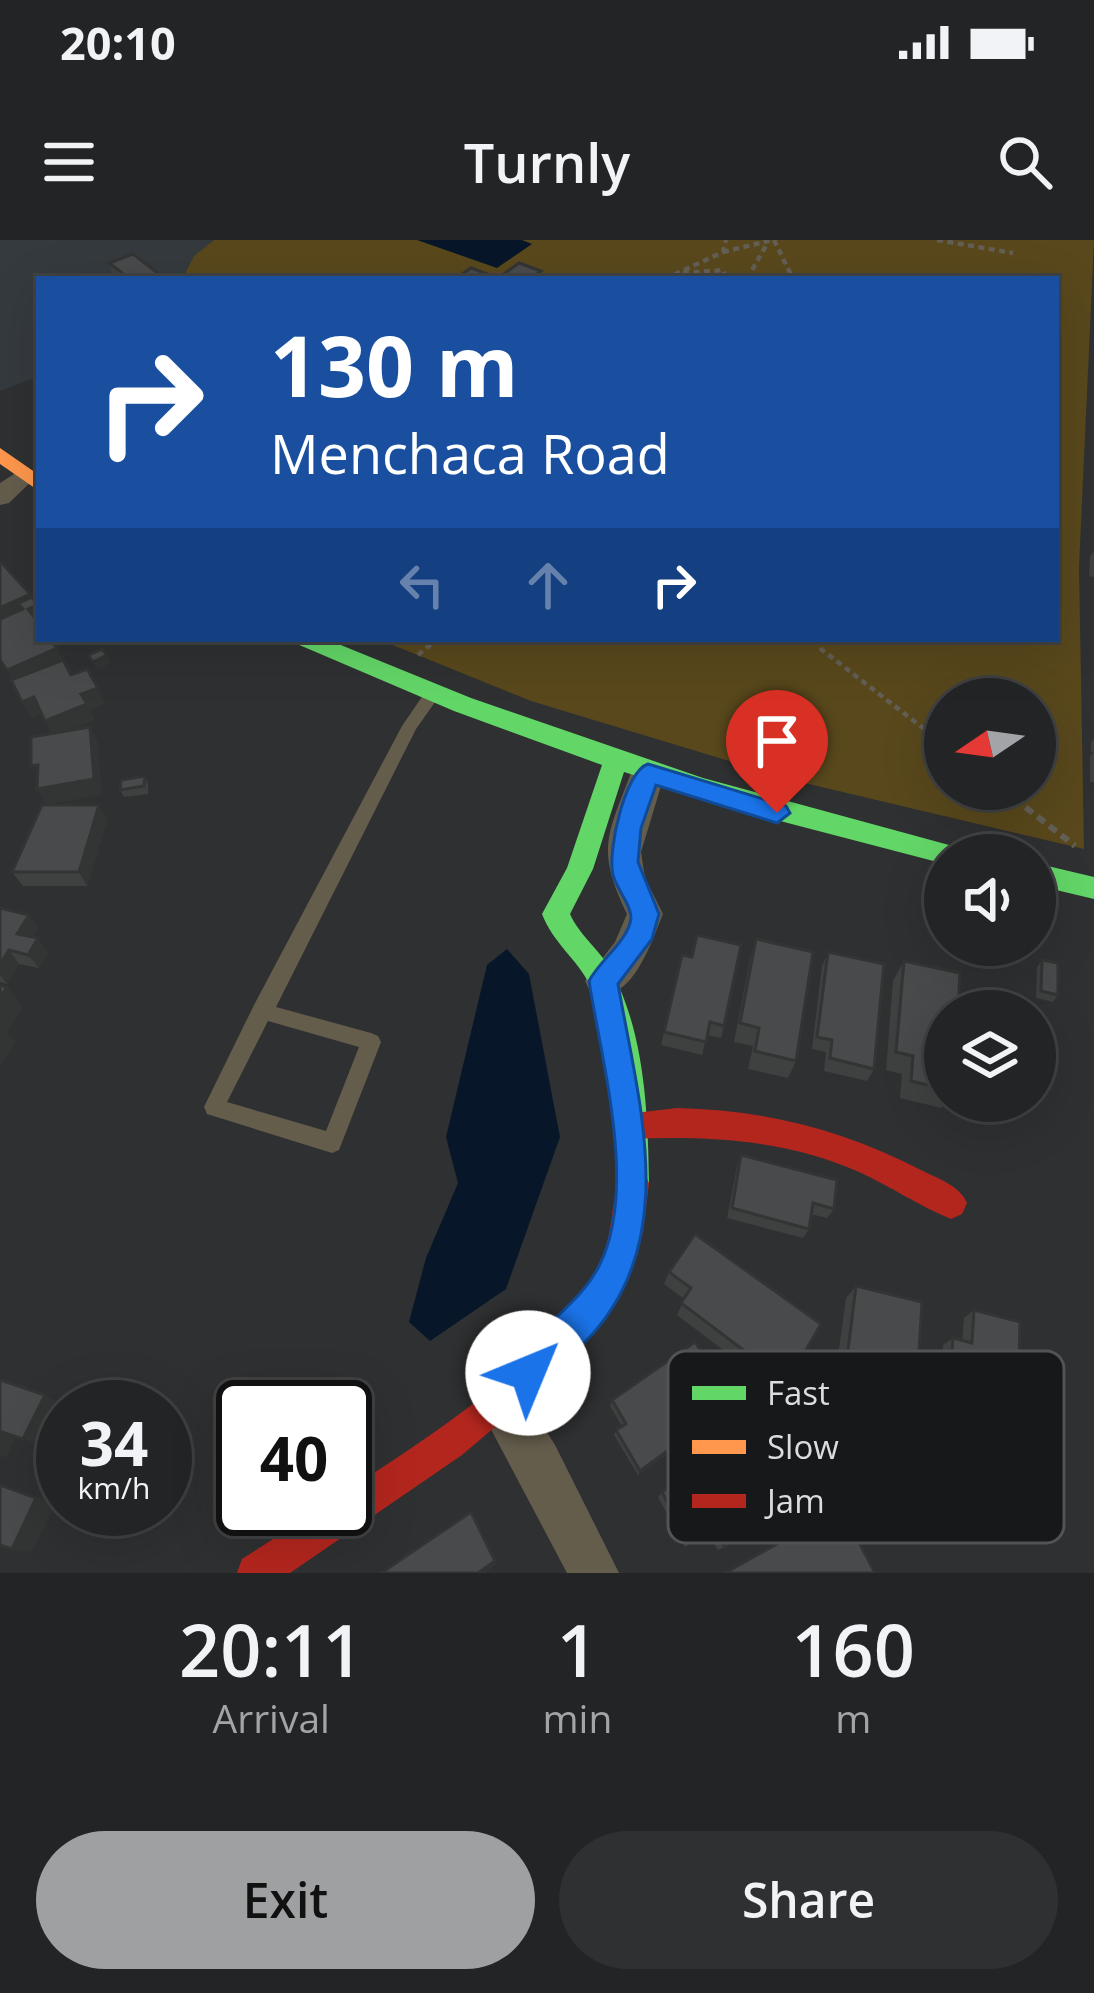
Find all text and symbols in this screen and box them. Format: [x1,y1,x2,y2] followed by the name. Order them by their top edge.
[60,12,176,73] text: 20:10
[464,125,630,199] text: Turnly
[36,129,102,195] icon: menu
[992,129,1058,195] icon: search
[270,307,518,422] text: 130 m
[72,324,228,480] icon: right
[270,416,670,490] text: Menchaca Road
[389,552,455,618] icon: left
[515,552,581,618] icon: ahead
[641,552,707,618] icon: right
[924,678,1056,810] north arrow
[924,678,1056,1122] map controls
[726,690,828,813] pin
[744,708,810,774] icon: arrive
[924,834,1056,966] button: sound
[924,990,1056,1122] button: layers
[465,1310,591,1436] position arrow
[668,1351,1064,1543] legend
[767,1370,830,1415] text: Fast
[216,1380,372,1536] speed limit sign: 40
[80,1402,148,1484] text: 34
[767,1424,839,1469] text: Slow
[78,1467,150,1508] text: km/h
[764,1478,825,1523] text: Jam
[179,1600,363,1698] text: 20:11
[557,1600,598,1698] text: 1
[791,1600,915,1698] text: 160
[213,1691,330,1744] text: Arrival
[543,1691,612,1744] text: min
[835,1691,871,1744] text: m
[36,1831,535,1969] button: Exit
[559,1831,1058,1969] button: Share

